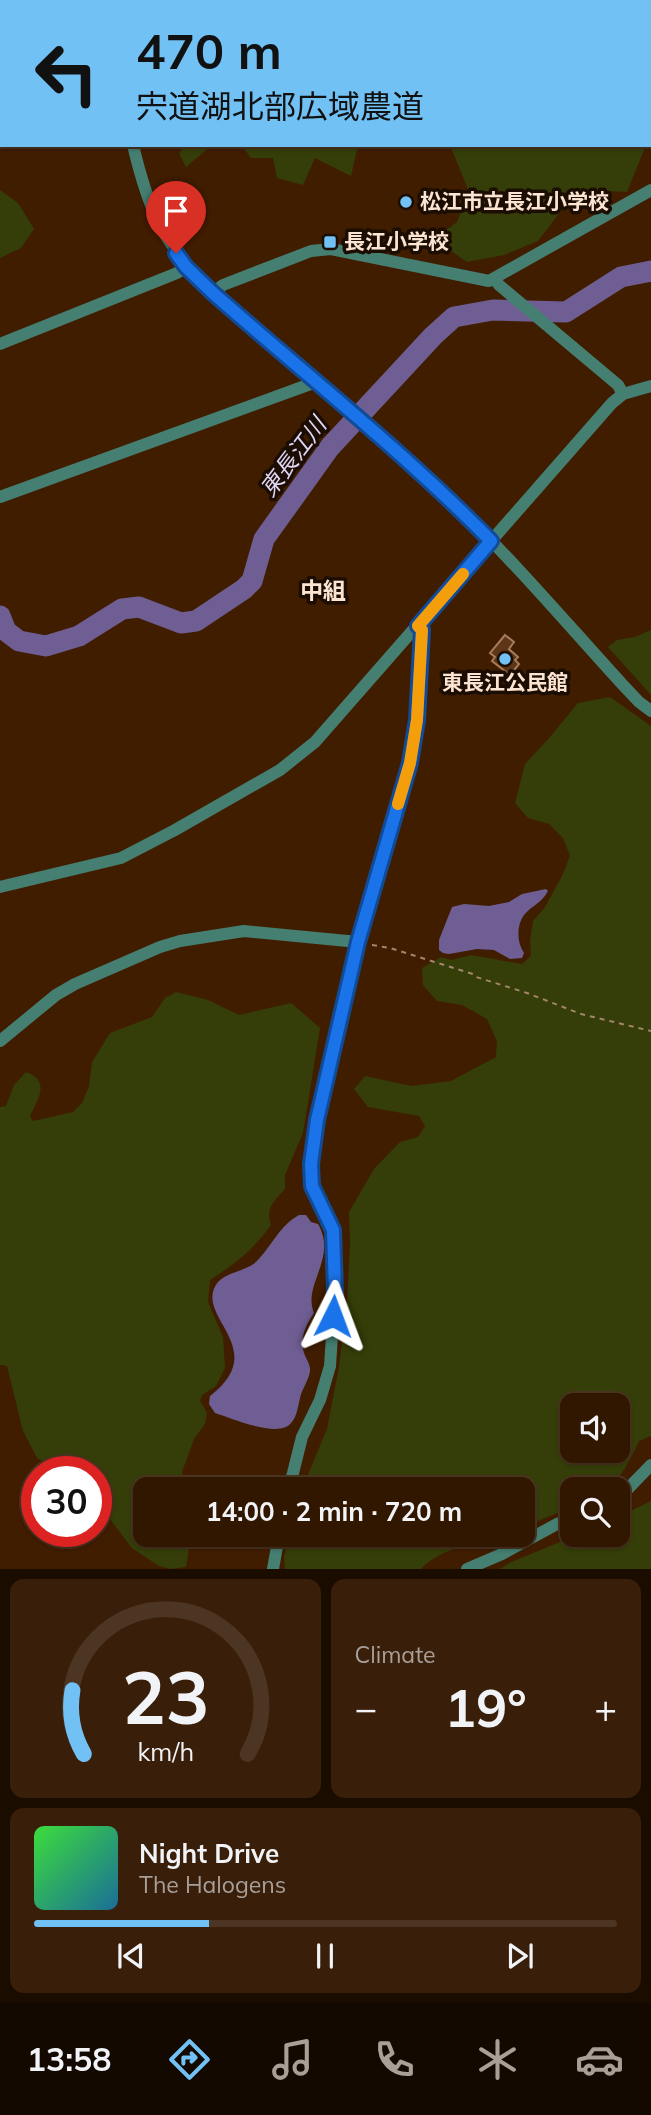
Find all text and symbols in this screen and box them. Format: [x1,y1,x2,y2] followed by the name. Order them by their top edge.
[136,20,282,81] text: 470 m
[21,28,112,119] icon: left
[136,86,424,126] text: 宍道湖北部広域農道
[146,181,206,253] pin
[420,188,609,214] place label: 松江市立長江小学校
[157,192,195,230] icon: arrive
[398,194,414,210] marker: 松江市立長江小学校
[344,228,449,254] place label: 長江小学校
[322,234,338,250] marker: 長江小学校
[253,409,334,502] water label: 東長江川
[300,576,346,605] district label: 中組
[497,651,513,667] marker: 東長江公民館
[442,669,568,695] place label: 東長江公民館
[296,1279,370,1353] position arrow
[560,1393,630,1547] map controls
[560,1393,630,1463] button: sound
[21,1456,112,1547] speed limit sign: 30
[560,1477,630,1547] button: search
[206,1495,462,1528] text: 14:00 · 2 min · 720 m
[355,1640,436,1669] text: Climate
[122,1652,209,1743] text: 23
[445,1675,527,1740] text: 19°
[355,1684,377,1732] text: −
[594,1684,617,1732] text: +
[137,1736,194,1767] text: km/h
[139,1837,279,1870] text: Night Drive
[139,1870,286,1899] text: The Halogens
[112,1937,150,1975] icon: previous
[306,1937,344,1975] icon: pause
[501,1937,539,1975] icon: next
[165,2035,214,2084] icon: directions
[268,2035,317,2084] icon: music
[370,2035,419,2084] icon: phone
[473,2035,522,2084] icon: climate
[575,2035,624,2084] icon: car
[27,2039,112,2079] text: 13:58

